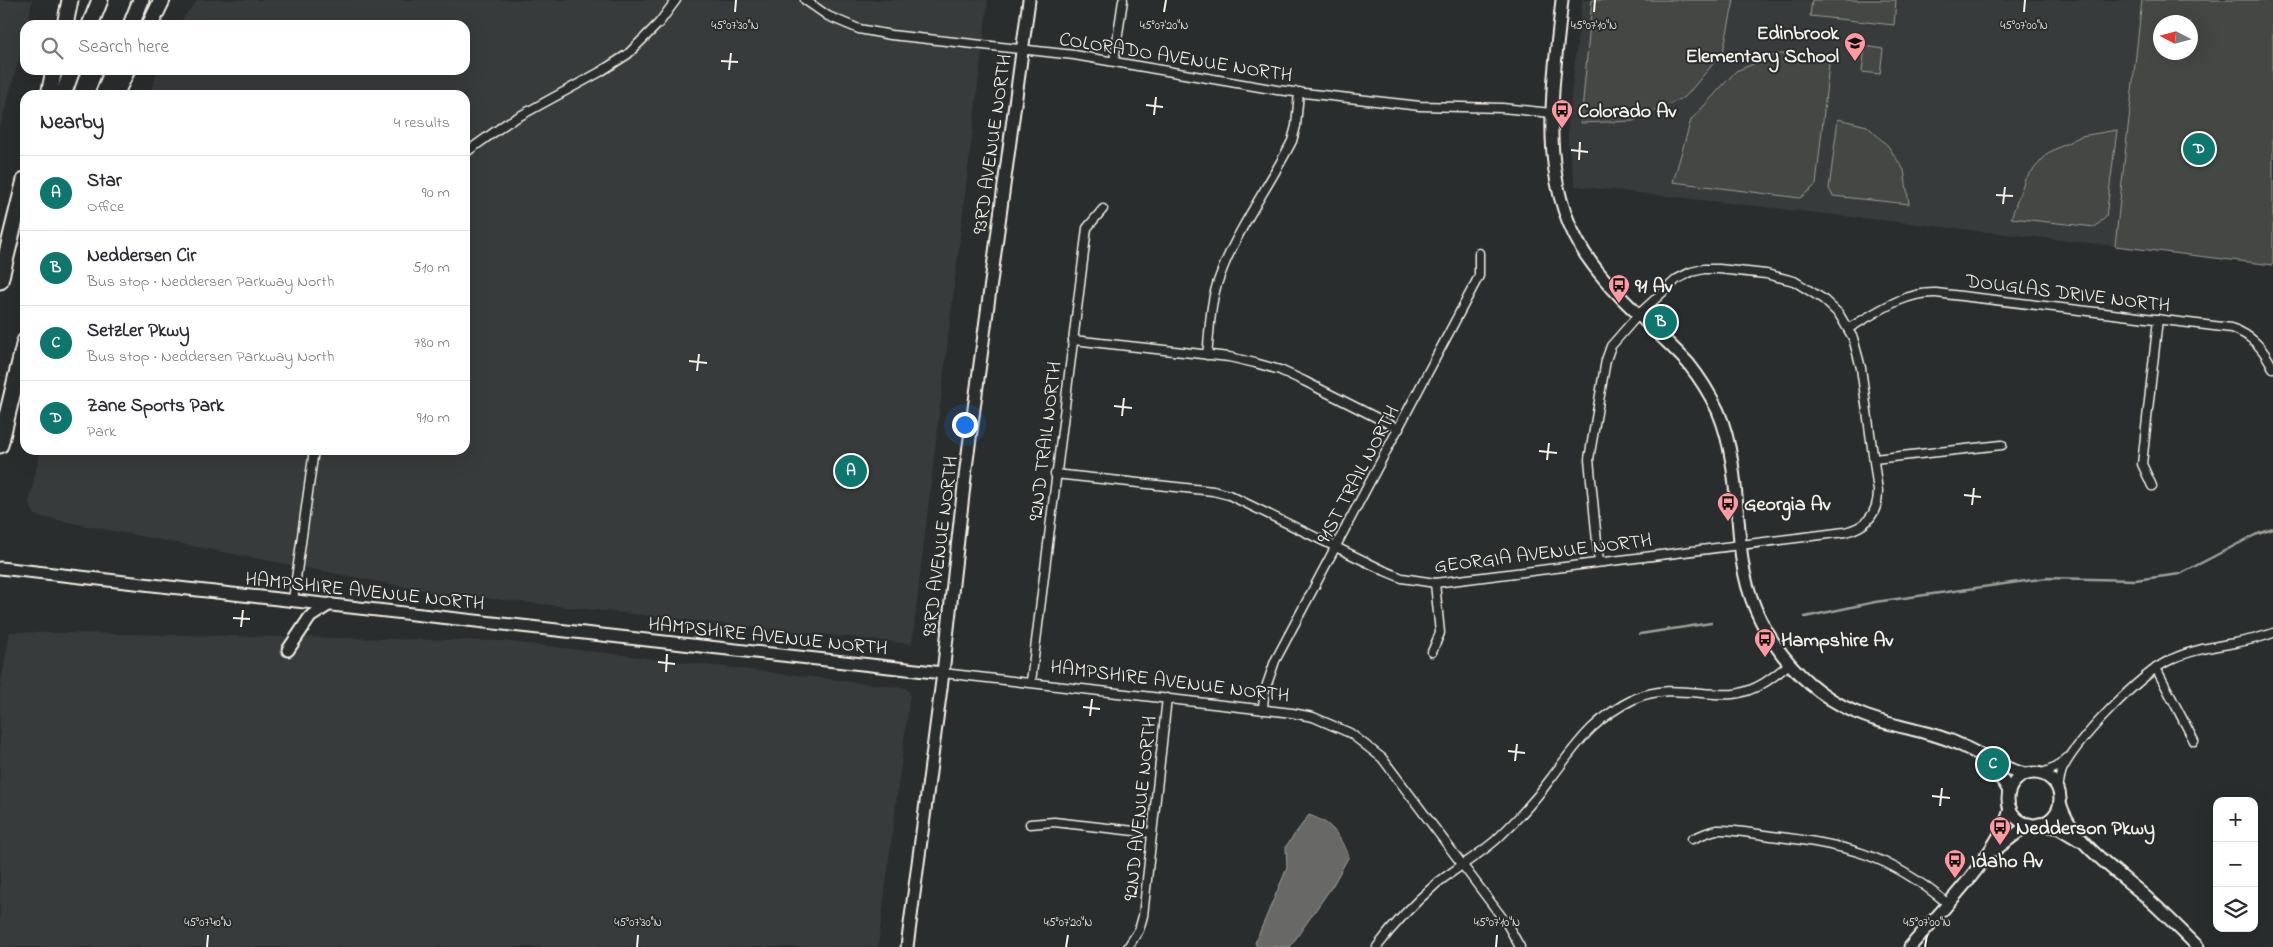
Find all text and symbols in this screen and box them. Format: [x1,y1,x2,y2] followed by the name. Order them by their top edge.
[2153,15,2198,60] north arrow
[711,17,759,35] text: 45°07'30"N
[1140,17,1188,35] text: 45°07'20"N
[1571,17,1617,35] text: 45°07'10"N
[2000,17,2048,35] text: 45°07'00"N
[20,20,470,75] search box
[1686,20,1840,73] place label: Edinbrook Elementary School
[1057,26,1294,91] street label: COLORADO AVENUE NORTH
[1843,31,1867,62] school or university icon: Edinbrook Elementary School
[38,34,66,62] icon: search
[78,34,169,61] text: Search here
[966,52,1020,236] street label: 93RD AVENUE NORTH
[1550,98,1574,129] bus stop icon: Colorado Av
[1578,98,1678,127] place label: Colorado Av
[40,108,104,138] text: Nearby
[394,111,450,135] text: 4 results
[2183,130,2215,168] pin: D
[87,168,122,195] text: Star
[51,181,61,205] text: A
[422,181,450,205] text: 90 m
[87,195,124,219] text: Office
[87,243,196,270] text: Neddersen Cir
[51,256,61,280] text: B
[412,256,450,280] text: 510 m
[1963,267,2172,321] street label: DOUGLAS DRIVE NORTH
[87,270,334,294] text: Bus stop · Neddersen Parkway North
[1607,273,1631,304] bus stop icon: 91 Av
[1634,273,1674,302] place label: 91 Av
[1645,303,1677,341] pin: B
[87,318,189,345] text: SetzLer Pkwy
[52,331,60,355] text: C
[414,331,450,355] text: 780 m
[87,345,334,369] text: Bus stop · Neddersen Parkway North
[1022,360,1071,523] street label: 92ND TRAIL NORTH
[87,393,224,420] text: Zane Sports Park
[1310,401,1408,550] street label: 91ST TRAIL NORTH
[50,406,62,430] text: D
[417,406,450,430] text: 910 m
[952,412,978,438] your location
[87,420,116,444] text: Park
[835,452,867,490] pin: A
[916,454,967,638] street label: 93RD AVENUE NORTH
[1716,491,1740,522] bus stop icon: Georgia Av
[1744,491,1832,521] place label: Georgia Av
[1433,527,1654,582] street label: GEORGIA AVENUE NORTH
[244,565,486,619] street label: HAMPSHIRE AVENUE NORTH
[647,610,889,664] street label: HAMPSHIRE AVENUE NORTH
[1753,627,1777,658] bus stop icon: Hampshire Av
[1781,627,1895,656] place label: Hampshire Av
[1049,653,1291,712] street label: HAMPSHIRE AVENUE NORTH
[1117,714,1166,902] street label: 92ND AVENUE NORTH
[1977,745,2009,783] pin: C
[2213,797,2258,932] map controls
[2213,797,2258,842] button: +
[1988,815,2012,846] bus stop icon: Nedderson Pkwy
[2016,815,2155,845] place label: Nedderson Pkwy
[2213,842,2258,887] button: −
[1943,848,1967,879] bus stop icon: Idaho Av
[1971,848,2044,877] place label: Idaho Av
[2213,887,2258,932] button: layers
[184,914,232,932] text: 45°07'40"N
[614,914,662,932] text: 45°07'30"N
[1044,914,1092,932] text: 45°07'20"N
[1474,914,1520,932] text: 45°07'10"N
[1903,914,1951,932] text: 45°07'00"N

